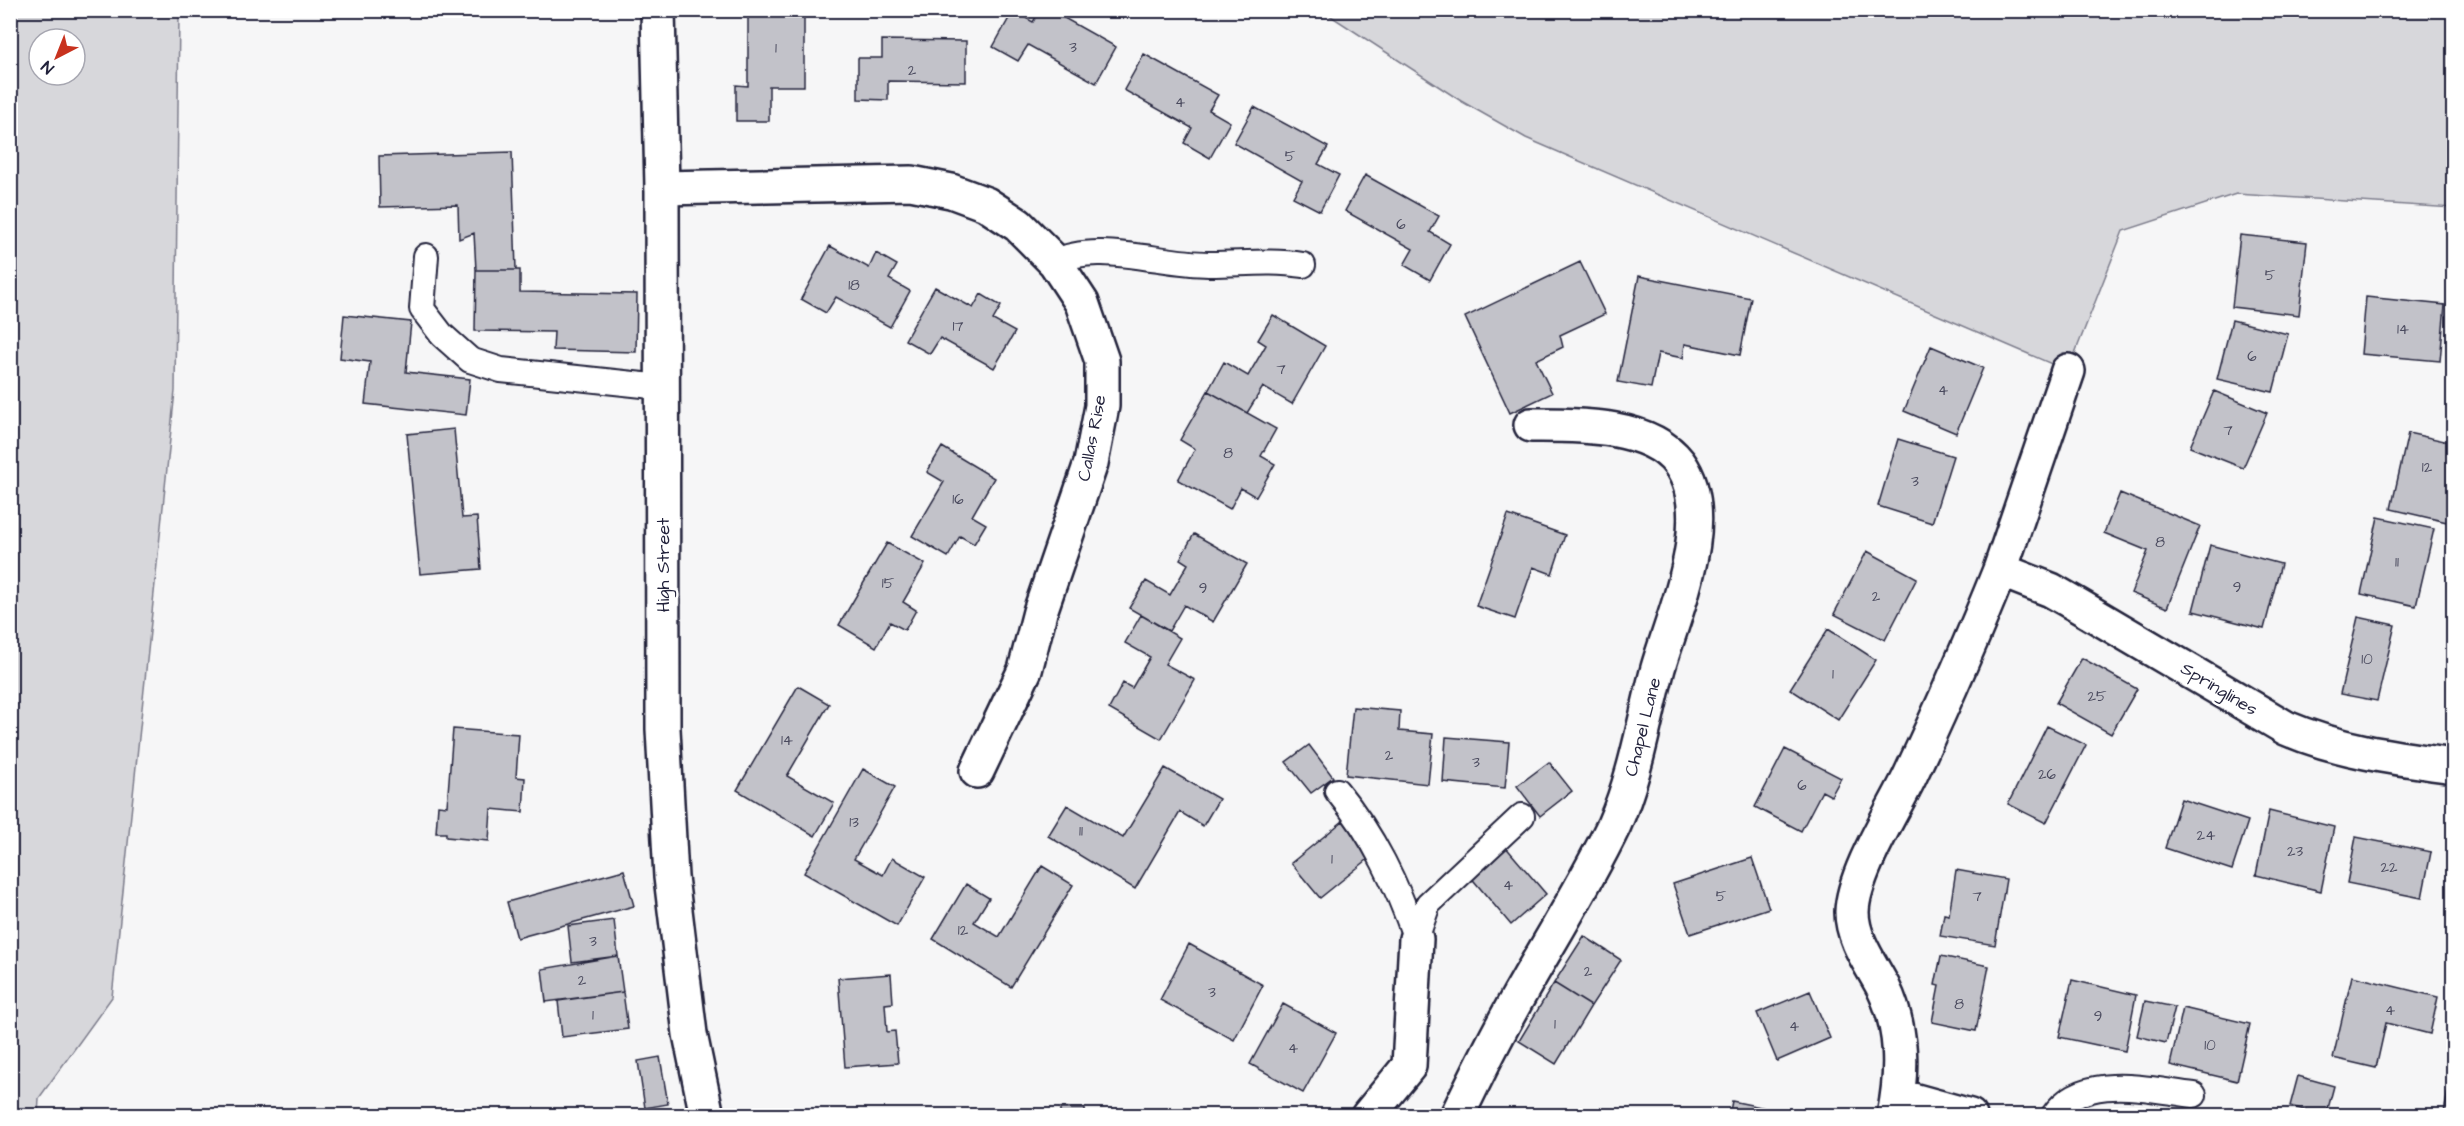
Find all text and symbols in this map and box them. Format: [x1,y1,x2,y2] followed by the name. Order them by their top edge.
[27,27,87,87] north arrow
[1069,37,1077,58] house number: 3
[775,38,777,59] house number: 1
[37,56,59,79] text: N
[908,60,917,81] house number: 2
[1175,92,1185,113] house number: 4
[1285,146,1296,167] house number: 5
[1396,214,1406,235] house number: 6
[2265,265,2276,286] house number: 5
[848,275,860,296] house number: 18
[952,316,964,337] house number: 17
[2397,319,2409,340] house number: 14
[2247,346,2257,367] house number: 6
[1276,359,1286,380] house number: 7
[1938,380,1948,401] house number: 4
[1071,393,1113,483] street label: Callas Rise
[2223,420,2233,441] house number: 7
[1223,443,1233,464] house number: 8
[2422,457,2433,478] house number: 12
[1911,471,1919,492] house number: 3
[952,489,964,510] house number: 16
[651,517,677,612] street label: High Street
[2155,532,2165,553] house number: 8
[2395,552,2399,573] house number: 11
[882,573,895,594] house number: 15
[2233,577,2241,598] house number: 9
[1199,578,1207,599] house number: 9
[1872,586,1881,607] house number: 2
[2361,649,2373,670] house number: 10
[2175,656,2262,723] street label: Springlines
[1832,664,1834,685] house number: 1
[1619,675,1667,779] street label: Chapel Lane
[2087,686,2107,707] house number: 25
[781,730,793,751] house number: 14
[1385,745,1394,766] house number: 2
[1472,752,1480,773] house number: 3
[2038,764,2057,785] house number: 26
[1797,775,1807,796] house number: 6
[849,812,859,833] house number: 13
[1079,821,1083,842] house number: 11
[2197,825,2215,846] house number: 24
[2287,841,2303,862] house number: 23
[1331,849,1333,870] house number: 1
[2380,857,2398,878] house number: 22
[1503,875,1513,896] house number: 4
[1716,886,1727,907] house number: 5
[1972,886,1982,907] house number: 7
[958,920,969,941] house number: 12
[589,931,597,952] house number: 3
[1584,961,1593,982] house number: 2
[578,970,587,991] house number: 2
[1208,982,1216,1003] house number: 3
[1954,994,1964,1015] house number: 8
[2385,1000,2395,1021] house number: 4
[592,1005,594,1026] house number: 1
[2094,1006,2102,1027] house number: 9
[1554,1014,1556,1035] house number: 1
[1789,1016,1799,1037] house number: 4
[2204,1035,2216,1056] house number: 10
[1288,1038,1298,1059] house number: 4

